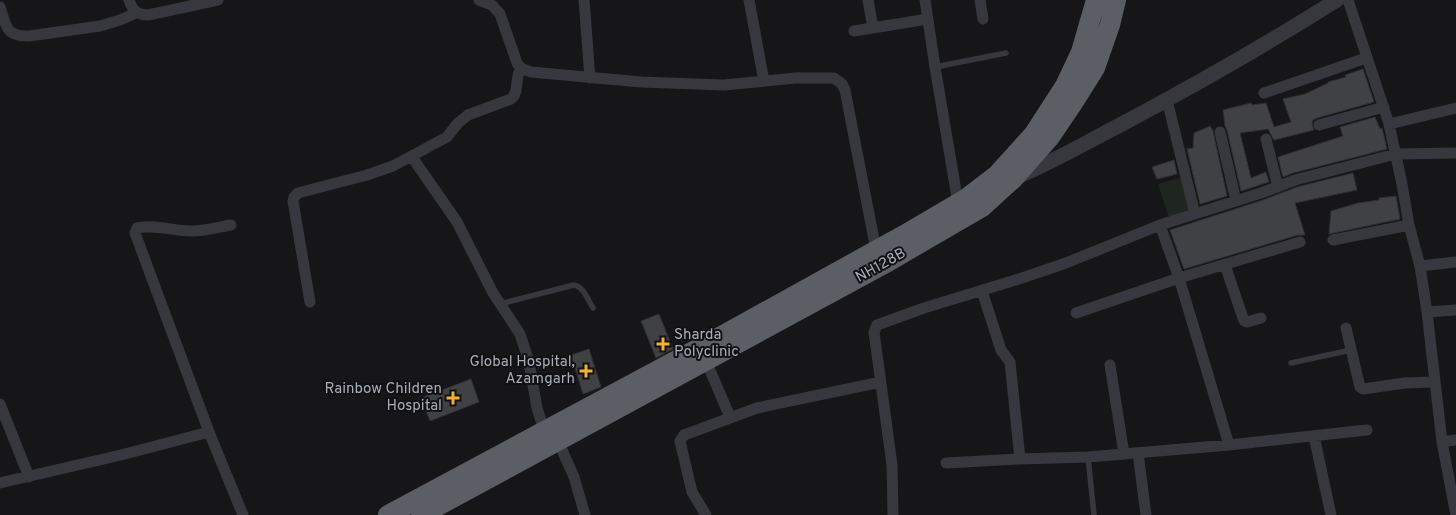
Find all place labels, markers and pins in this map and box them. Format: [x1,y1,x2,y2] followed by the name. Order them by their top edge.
[674,326,739,362] place label: Sharda Polyclinic
[656,337,670,351] marker: Sharda Polyclinic
[470,353,575,389] place label: Global Hospital, Azamgarh
[579,364,593,378] marker: Global Hospital, Azamgarh
[324,380,442,416] place label: Rainbow Children Hospital
[446,391,460,405] marker: Rainbow Children Hospital

